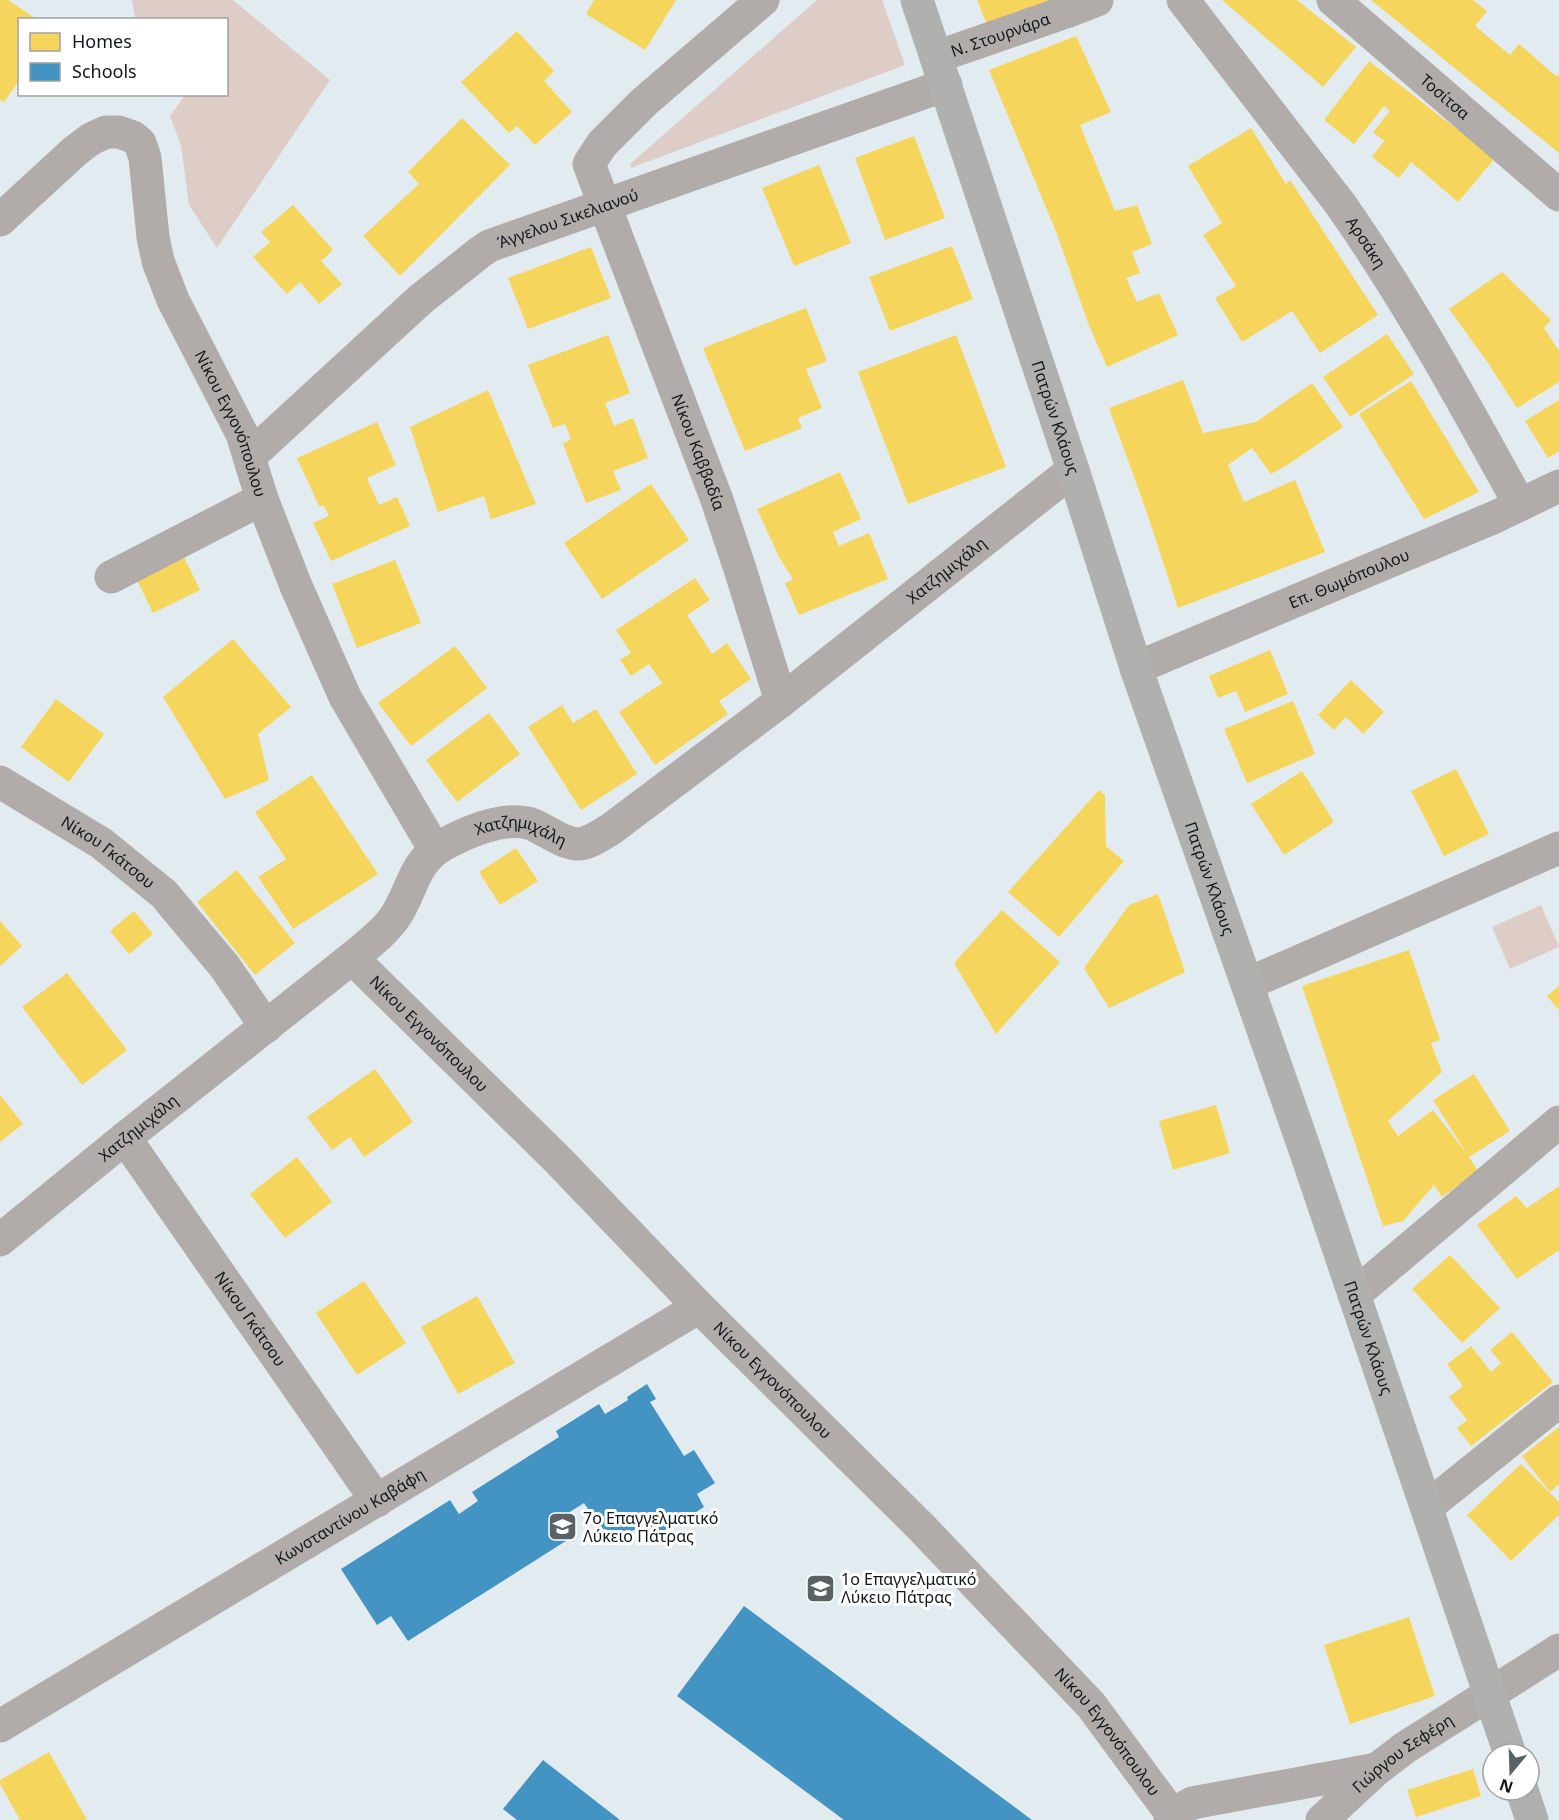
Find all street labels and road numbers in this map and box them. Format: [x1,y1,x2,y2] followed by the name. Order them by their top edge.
[948,7,1053,62] street label: N. Στουρνάρα
[1415,69,1475,124] street label: Τοσίτσα
[494,183,641,253] street label: Άγγελου Σικελιανού
[1341,212,1391,272] street label: Αρσάκη
[190,346,272,500] street label: Νίκου Εγγονόπουλου
[1026,358,1085,478] street label: Πατρών Κλάους
[666,390,731,513] street label: Νίκου Καββαδία
[902,532,991,609] street label: Χατζημιχάλη
[1285,543,1413,614] street label: Επ. Θωμόπουλου
[57,810,160,893] street label: Νίκου Γκάτσου
[471,810,570,852] street label: Χατζημιχάλη
[1180,819,1240,938] street label: Πατρών Κλάους
[365,970,493,1097] street label: Νίκου Εγγονόπουλου
[94,1089,182,1166] street label: Χατζημιχάλη
[210,1267,291,1371] street label: Νίκου Γκάτσου
[1339,1278,1398,1398] street label: Πατρών Κλάους
[709,1317,837,1444] street label: Νίκου Εγγονόπουλου
[271,1463,429,1570] street label: Κωνσταντίνου Καβάφη
[1050,1663,1165,1800] street label: Νίκου Εγγονόπουλου
[1347,1709,1458,1798] street label: Γιώργου Σεφέρη

